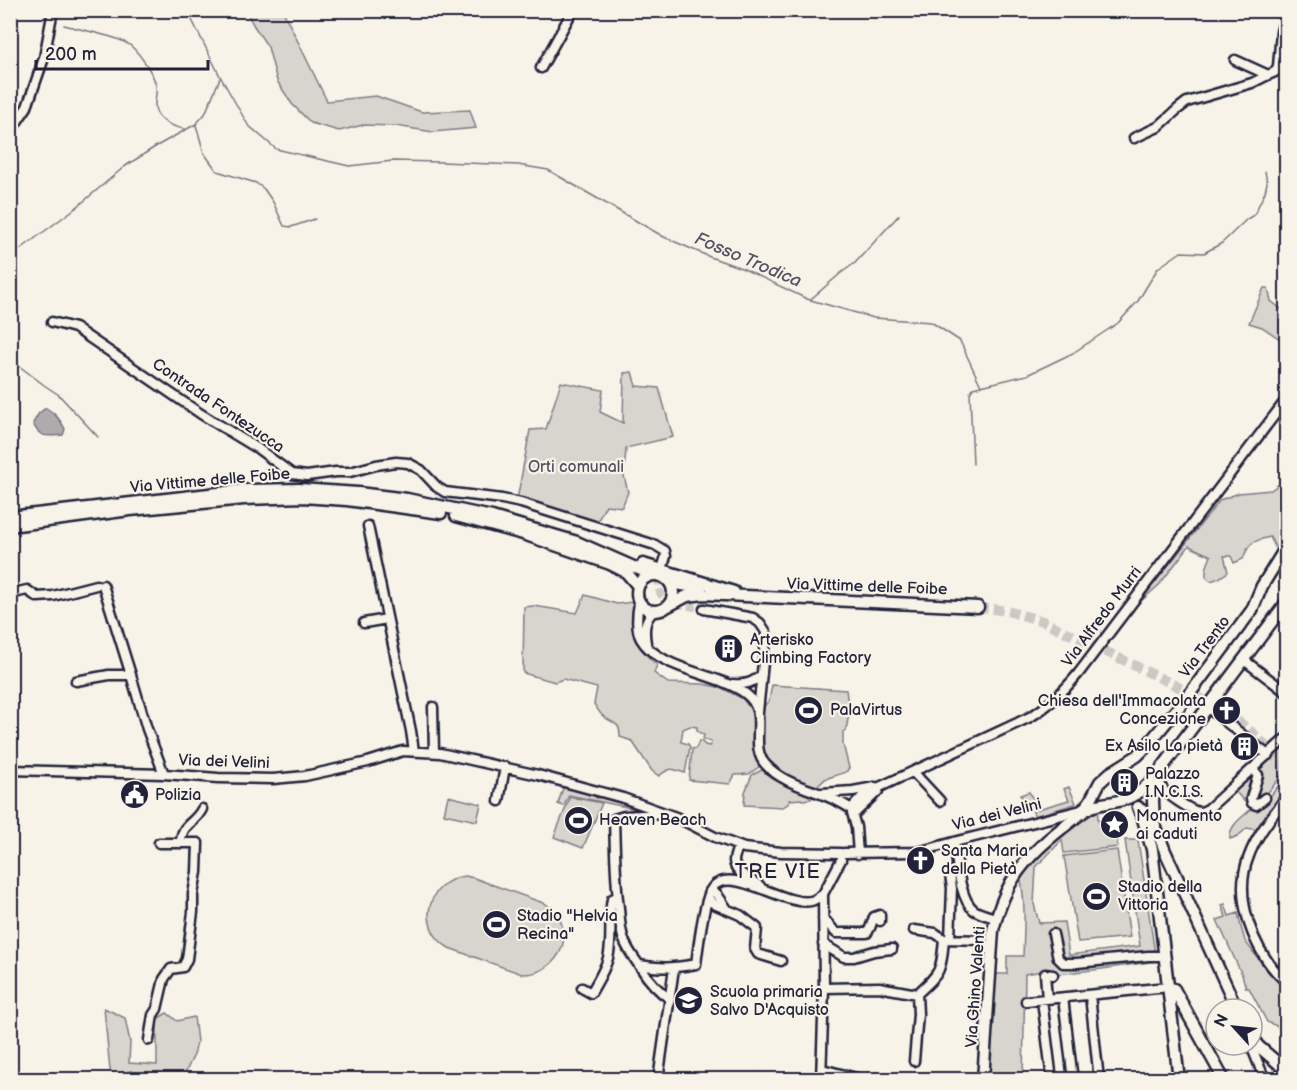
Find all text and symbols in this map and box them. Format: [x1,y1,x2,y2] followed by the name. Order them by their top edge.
[36,33,208,71] scale bar
[45,44,97,65] text: 200 m
[691,228,805,292] water label: Fosso Trodica
[148,355,288,457] street label: Contrada Fontezucca
[528,458,624,477] park label: Orti comunali
[129,464,291,497] street label: Via Vittime delle Foibe
[1058,563,1146,671] street label: Via Alfredo Murri
[786,575,948,599] street label: Via Vittime delle Foibe
[1175,612,1235,682] street label: Via Trento
[750,631,872,668] place label: Arterisko Climbing Factory
[713,633,745,665] building icon: Arterisko Climbing Factory
[1038,692,1207,729] place label: Chiesa dell'Immacolata Concezione
[793,694,825,726] sports icon: PalaVirtus
[1211,694,1243,726] church icon: Chiesa dell'Immacolata Concezione
[830,701,902,720] place label: PalaVirtus
[1228,730,1260,762] building icon: Ex Asilo La pietà
[1105,737,1223,756] place label: Ex Asilo La pietà
[178,751,270,773] street label: Via dei Velini
[1145,765,1203,802] place label: Palazzo I.N.C.I.S.
[1108,767,1140,799] building icon: Palazzo I.N.C.I.S.
[118,779,150,811] public building icon: Polizia
[155,786,201,805] place label: Polizia
[950,795,1044,835] street label: Via dei Velini
[562,804,594,836] sports icon: Heaven Beach
[1136,807,1222,844] place label: Monumento ai caduti
[1099,809,1131,841] place icon: Monumento ai caduti
[599,811,707,830] place label: Heaven Beach
[941,842,1028,879] place label: Santa Maria della Pietà
[904,844,936,876] church icon: Santa Maria della Pietà
[735,860,821,884] district label: TRE VIE
[1118,878,1202,915] place label: Stadio della Vittoria
[1081,880,1113,912] sports icon: Stadio della Vittoria
[517,907,618,944] place label: Stadio "Helvia Recina"
[480,909,512,941] sports icon: Stadio "Helvia Recina"
[962,926,990,1048] street label: Via Ghino Valenti
[710,983,829,1020] place label: Scuola primaria Salvo D'Acquisto
[673,985,705,1017] school or university icon: Scuola primaria Salvo D'Acquisto
[1204,997,1264,1057] north arrow
[1211,1011,1233,1031] text: N

